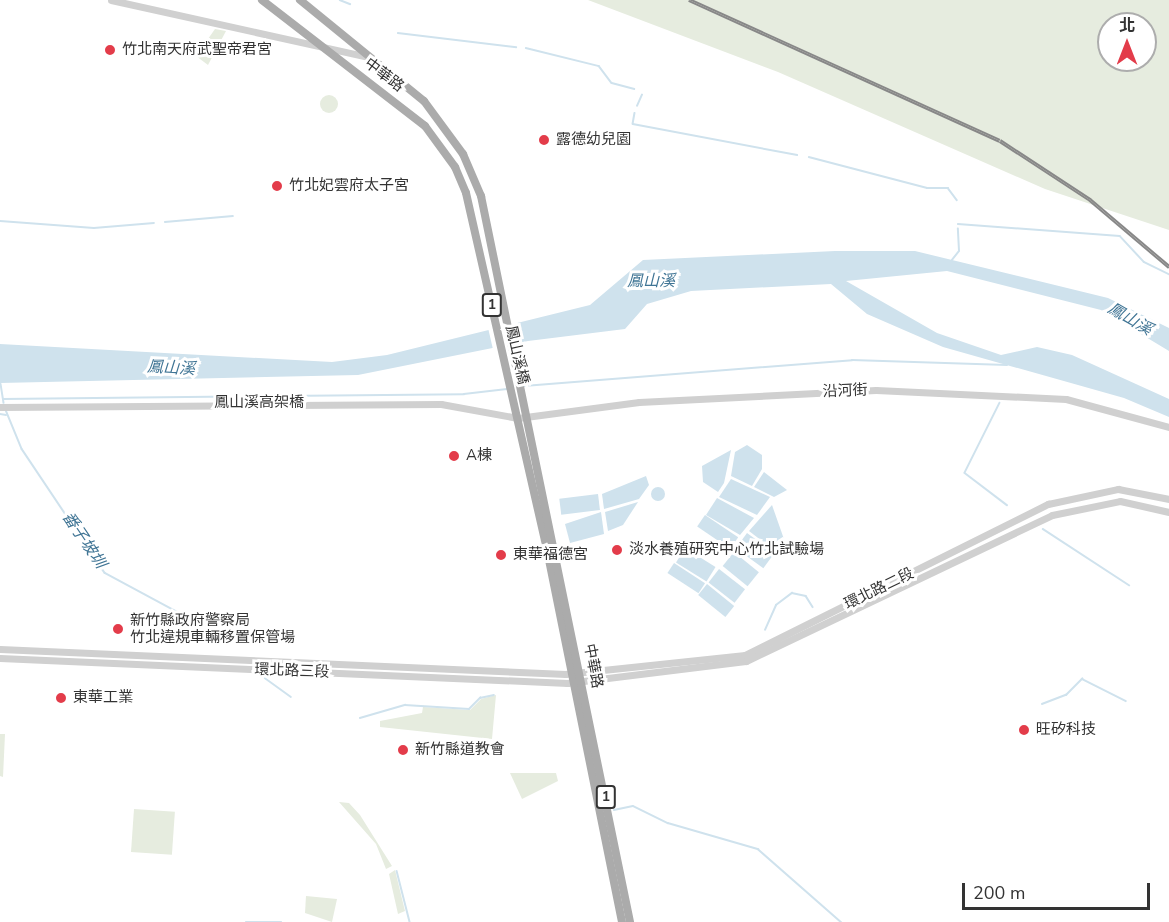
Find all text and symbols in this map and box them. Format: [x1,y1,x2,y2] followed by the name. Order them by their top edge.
[1097,12,1157,72] north arrow
[1119,15,1135,37] text: 北
[122,41,272,59] place label: 竹北南天府武聖帝君宮
[103,43,117,57] marker: 竹北南天府武聖帝君宮
[361,54,407,96] street label: 中華路
[556,131,631,149] place label: 露德幼兒園
[537,133,551,147] marker: 露德幼兒園
[289,177,409,195] place label: 竹北妃雲府太子宮
[270,179,284,193] marker: 竹北妃雲府太子宮
[627,271,675,291] water label: 鳳山溪
[482,294,502,316] road number: 1
[1104,299,1156,339] water label: 鳳山溪
[501,324,533,386] street label: 鳳山溪橋
[147,357,195,379] water label: 鳳山溪
[822,381,868,401] street label: 沿河街
[214,394,304,412] street label: 鳳山溪高架橋
[466,447,492,465] place label: A棟
[447,449,461,463] marker: A棟
[58,508,110,572] water label: 番子坡圳
[629,541,824,559] place label: 淡水養殖研究中心竹北試驗場
[610,543,624,557] marker: 淡水養殖研究中心竹北試驗場
[513,546,588,564] place label: 東華福德宮
[494,548,508,562] marker: 東華福德宮
[841,564,917,614] street label: 環北路二段
[130,611,295,646] place label: 新竹縣政府警察局 竹北違規車輛移置保管場
[111,622,125,636] marker: 新竹縣政府警察局 竹北違規車輛移置保管場
[580,642,606,690] street label: 中華路
[254,661,330,681] street label: 環北路三段
[73,689,133,707] place label: 東華工業
[54,691,68,705] marker: 東華工業
[1036,721,1096,739] place label: 旺矽科技
[1017,723,1031,737] marker: 旺矽科技
[415,741,505,759] place label: 新竹縣道教會
[396,743,410,757] marker: 新竹縣道教會
[596,786,616,808] road number: 1
[965,871,1152,909] scale bar
[973,881,1025,905] text: 200 m

